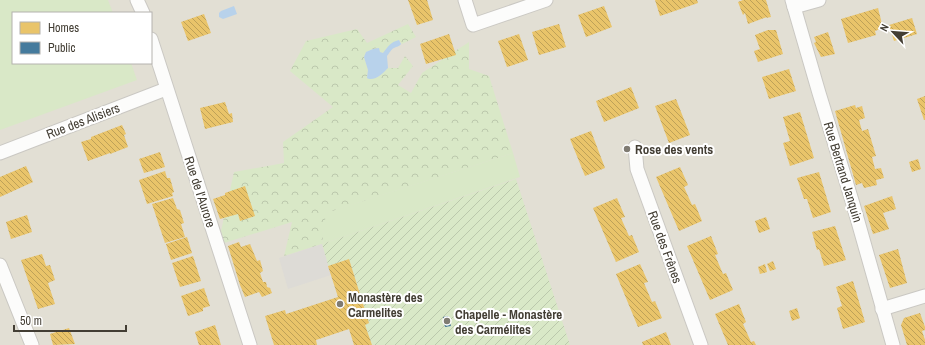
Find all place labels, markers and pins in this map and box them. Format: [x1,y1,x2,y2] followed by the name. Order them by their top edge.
[635,141,713,158] place label: Rose des vents
[622,144,632,154] marker: Rose des vents
[348,289,423,321] place label: Monastère des Carmelites
[335,299,345,309] marker: Monastère des Carmelites
[455,306,562,338] place label: Chapelle - Monastère des Carmélites
[442,316,452,326] marker: Chapelle - Monastère des Carmélites

